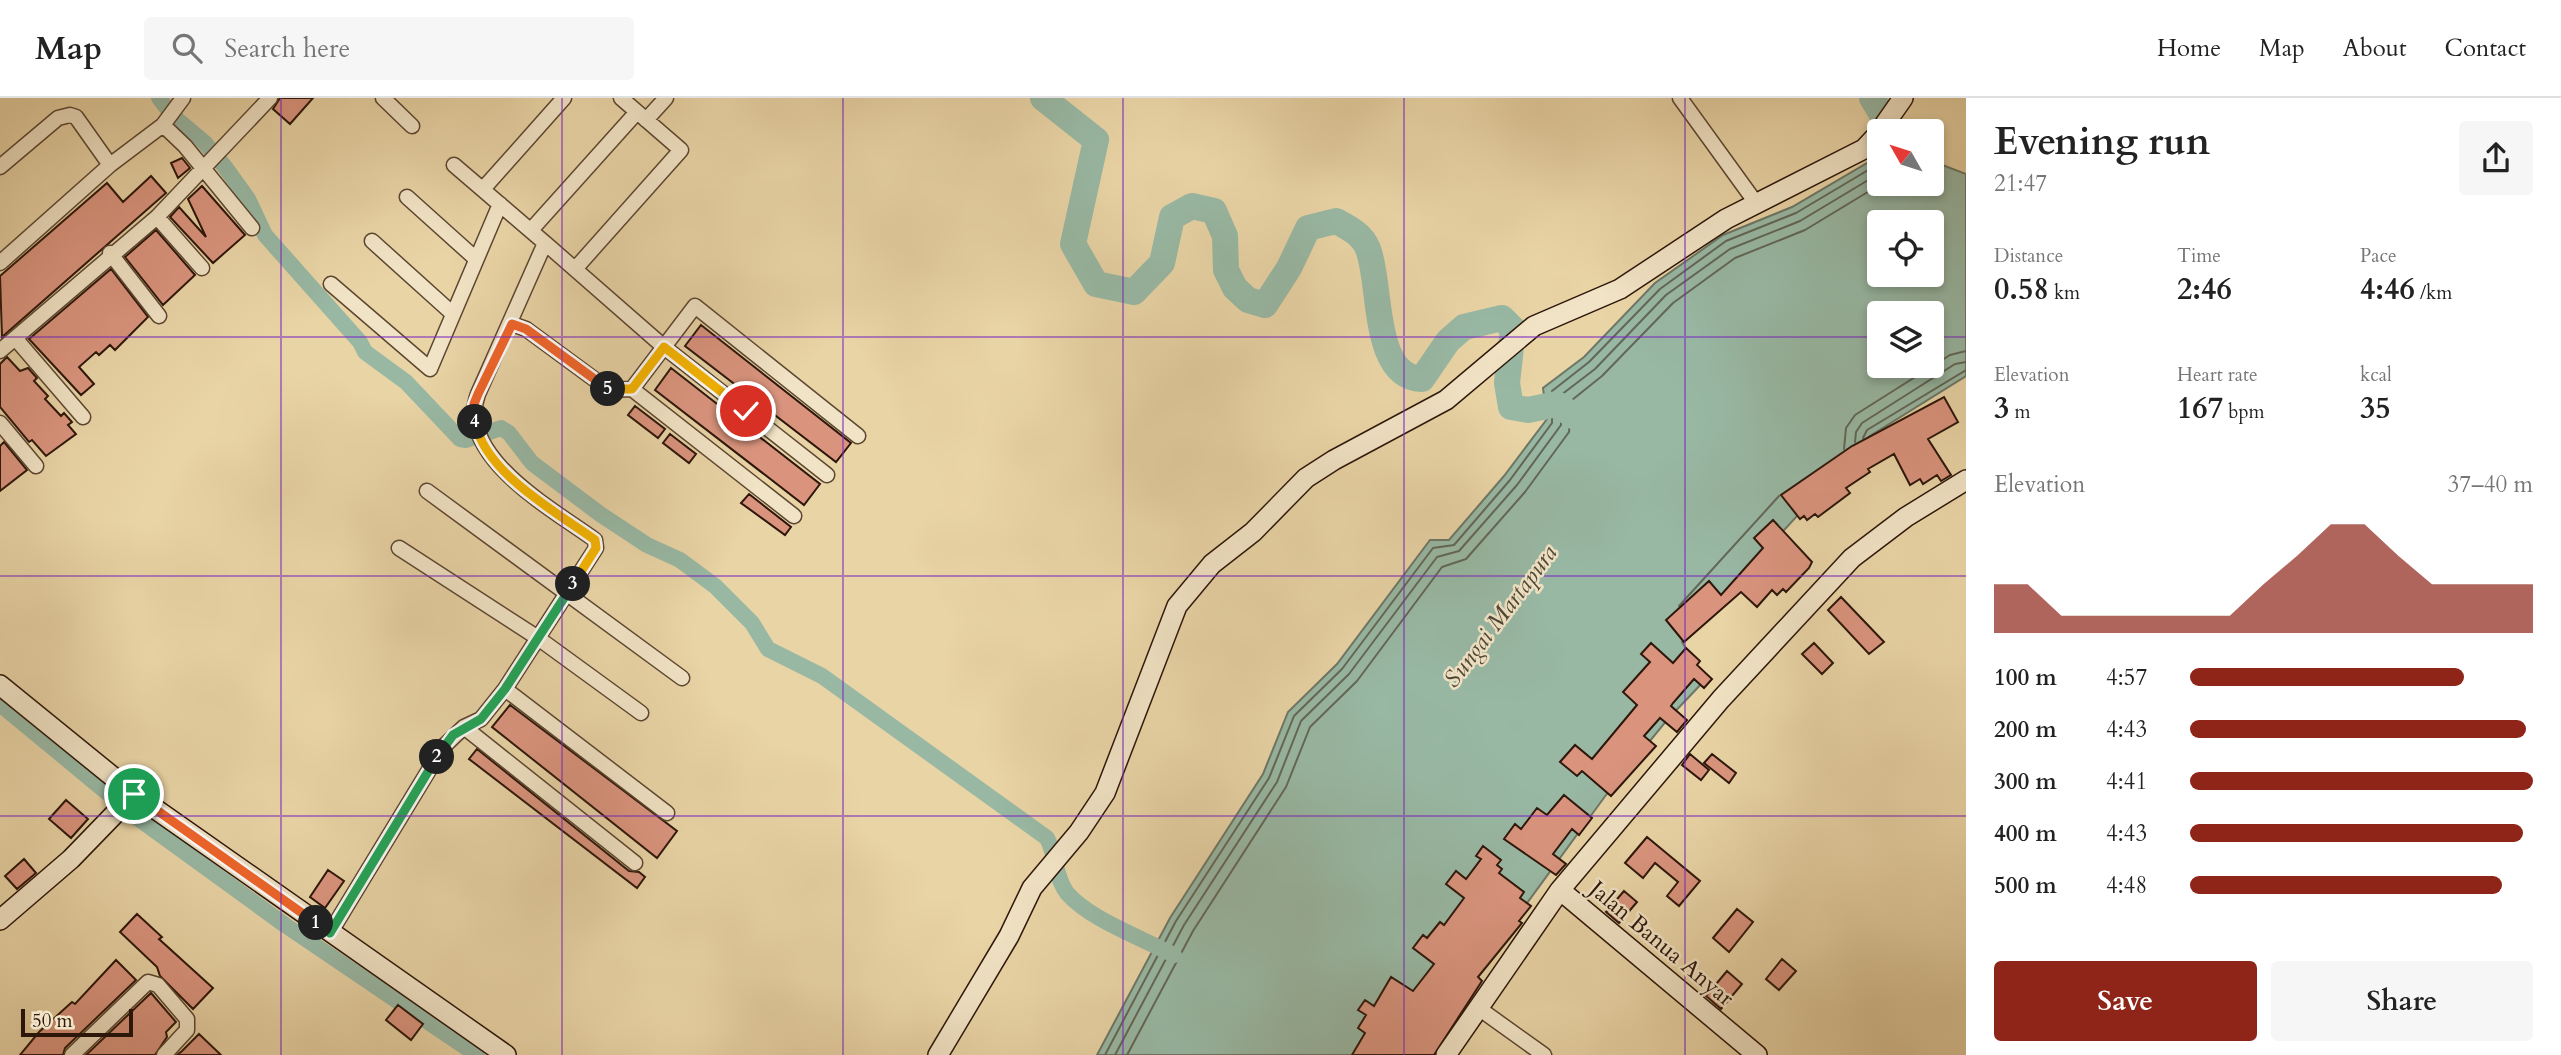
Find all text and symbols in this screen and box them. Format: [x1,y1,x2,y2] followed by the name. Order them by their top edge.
[144,17,634,80] search box
[35,26,102,71] text: Map
[168,29,206,67] icon: search
[224,31,350,66] text: Search here
[2157,32,2221,65] text: Home
[2259,32,2305,65] text: Map
[2343,32,2407,65] text: About
[2445,32,2526,65] text: Contact
[1994,116,2210,168] text: Evening run
[1867,119,1944,196] north arrow
[1867,119,1944,378] map controls
[2459,121,2533,195] button: share
[1994,168,2047,199] text: 21:47
[1867,210,1944,287] button: locate
[1994,243,2063,269] text: Distance
[2177,243,2221,269] text: Time
[2360,243,2397,269] text: Pace
[1994,269,2049,310] text: 0.58
[2177,269,2232,310] text: 2:46
[2360,269,2415,310] text: 4:46
[2049,280,2080,306] text: km
[2415,280,2452,306] text: /km
[1867,301,1944,378] button: layers
[1994,362,2069,388] text: Elevation
[2177,362,2258,388] text: Heart rate
[2360,362,2392,388] text: kcal
[590,372,626,406] pin: 5
[603,375,612,401] text: 5
[716,381,776,441] pin
[1994,388,2009,429] text: 3
[2177,388,2223,429] text: 167
[2360,388,2391,429] text: 35
[727,392,765,430] icon: check
[2009,399,2031,425] text: m
[2223,399,2265,425] text: bpm
[458,404,492,440] pin: 4
[470,408,479,434] text: 4
[1994,469,2085,500] text: Elevation
[2448,469,2533,500] text: 37–40 m
[1436,538,1565,694] water label: Sungai Martapura
[556,566,590,602] pin: 3
[568,570,577,596] text: 3
[1994,662,2057,693] text: 100 m
[2106,662,2147,693] text: 4:57
[1994,714,2057,745] text: 200 m
[2106,714,2147,745] text: 4:43
[420,740,454,774] pin: 2
[432,743,441,769] text: 2
[104,764,164,824] pin
[1994,766,2057,797] text: 300 m
[2106,766,2147,797] text: 4:41
[115,775,153,813] icon: arrive
[1994,818,2057,849] text: 400 m
[2106,818,2147,849] text: 4:43
[1994,870,2057,901] text: 500 m
[2106,870,2147,901] text: 4:48
[1580,872,1741,1014] street label: Jalan Banua Anyar
[298,906,334,940] pin: 1
[311,909,320,935] text: 1
[1994,961,2257,1041] button: Save
[2271,961,2533,1041] button: Share
[21,1006,133,1038] scale bar
[32,1008,73,1034] text: 50 m

